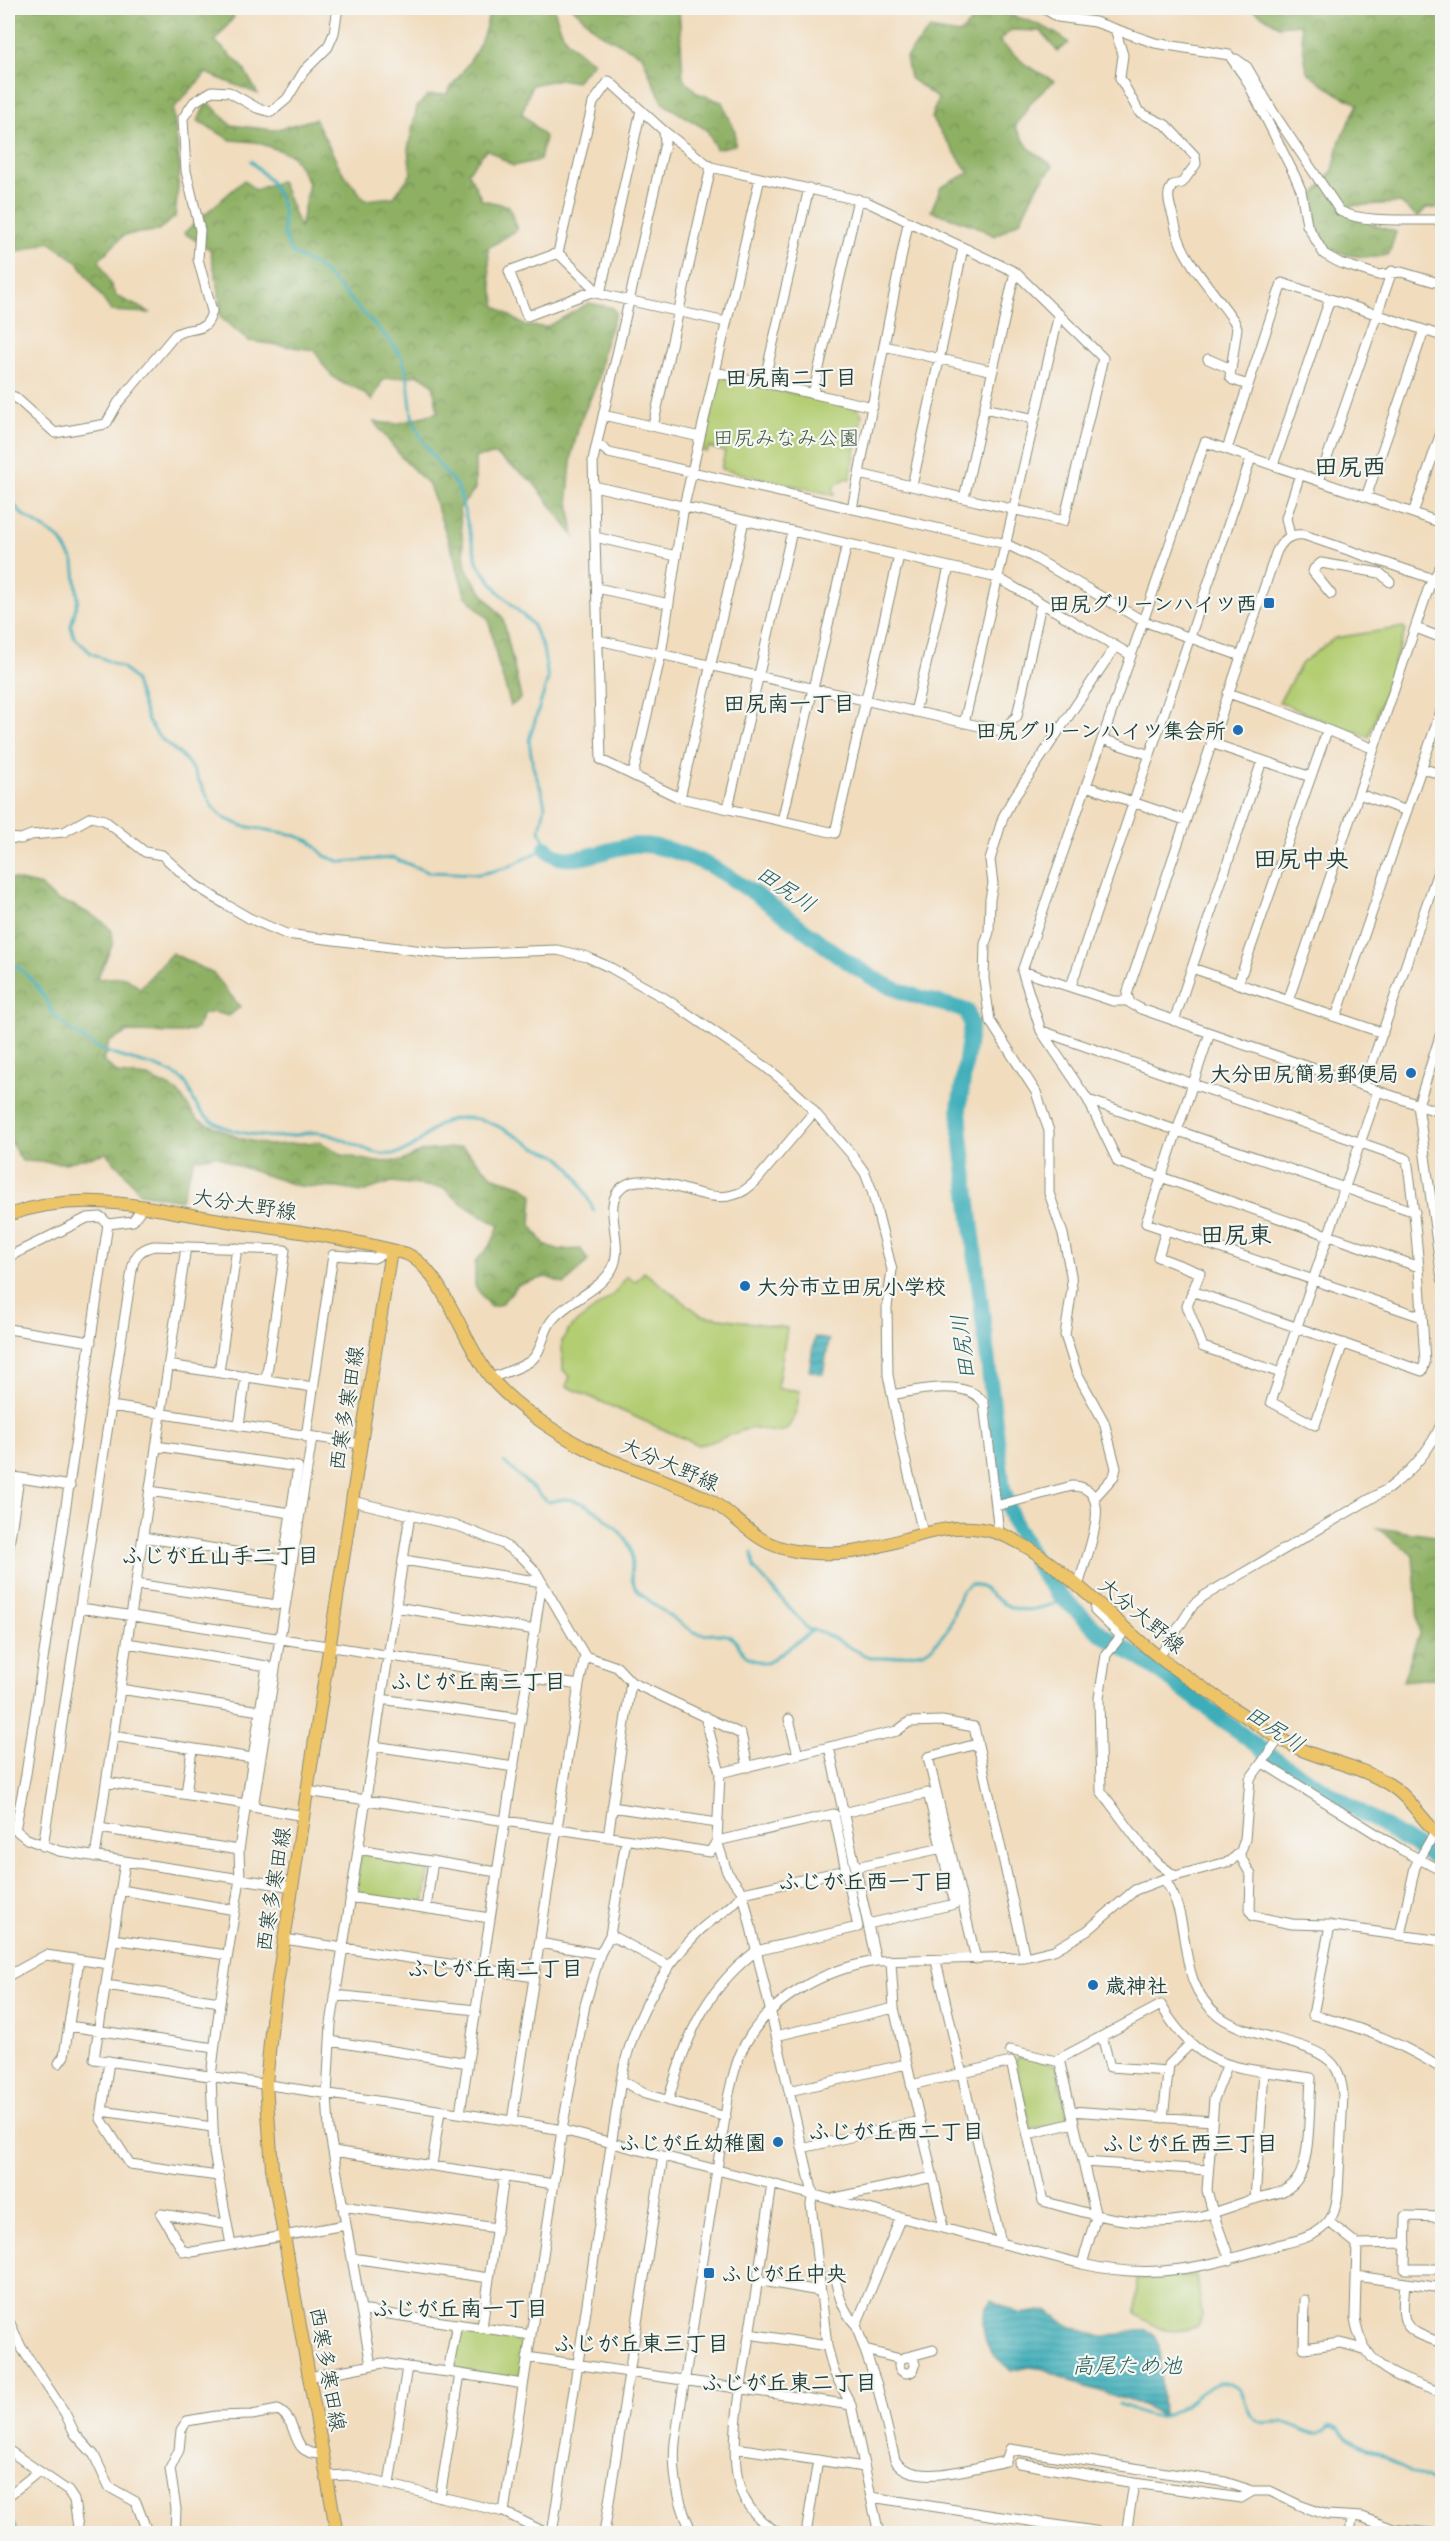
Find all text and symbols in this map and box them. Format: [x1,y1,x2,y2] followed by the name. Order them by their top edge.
[725,364,857,391] district label: 田尻南二丁目
[713,425,860,450] park label: 田尻みなみ公園
[1314,452,1386,481] district label: 田尻西
[1049,591,1257,616] place label: 田尻グリーンハイツ西
[1262,596,1276,610] marker: 田尻グリーンハイツ西
[723,690,855,717] district label: 田尻南一丁目
[976,718,1226,743] place label: 田尻グリーンハイツ集会所
[1231,723,1245,737] marker: 田尻グリーンハイツ集会所
[1253,844,1349,873] district label: 田尻中央
[751,859,821,919] water label: 田尻川
[1210,1061,1399,1086] place label: 大分田尻簡易郵便局
[1404,1066,1418,1080] marker: 大分田尻簡易郵便局
[191,1183,299,1225] street label: 大分大野線
[1200,1220,1272,1249] district label: 田尻東
[757,1274,946,1299] place label: 大分市立田尻小学校
[738,1279,752,1293] marker: 大分市立田尻小学校
[946,1313,980,1381] water label: 田尻川
[324,1344,368,1472] street label: 西寒多寒田線
[617,1432,723,1496] street label: 大分大野線
[121,1542,319,1569] district label: ふじが丘山手二丁目
[1094,1572,1190,1658] street label: 大分大野線
[390,1668,566,1695] district label: ふじが丘南三丁目
[1240,1699,1310,1759] water label: 田尻川
[251,1825,295,1953] street label: 西寒多寒田線
[778,1868,954,1895] district label: ふじが丘西一丁目
[407,1955,583,1982] district label: ふじが丘南二丁目
[1105,1973,1168,1998] place label: 歳神社
[1086,1978,1100,1992] marker: 歳神社
[808,2118,984,2145] district label: ふじが丘西二丁目
[619,2130,766,2155] place label: ふじが丘幼稚園
[1102,2130,1278,2157] district label: ふじが丘西三丁目
[771,2135,785,2149] marker: ふじが丘幼稚園
[721,2261,847,2286] place label: ふじが丘中央
[702,2266,716,2280] marker: ふじが丘中央
[372,2295,548,2322] district label: ふじが丘南一丁目
[305,2305,351,2433] street label: 西寒多寒田線
[553,2330,729,2357] district label: ふじが丘東三丁目
[1072,2352,1183,2379] water label: 高尾ため池
[701,2369,877,2396] district label: ふじが丘東二丁目

